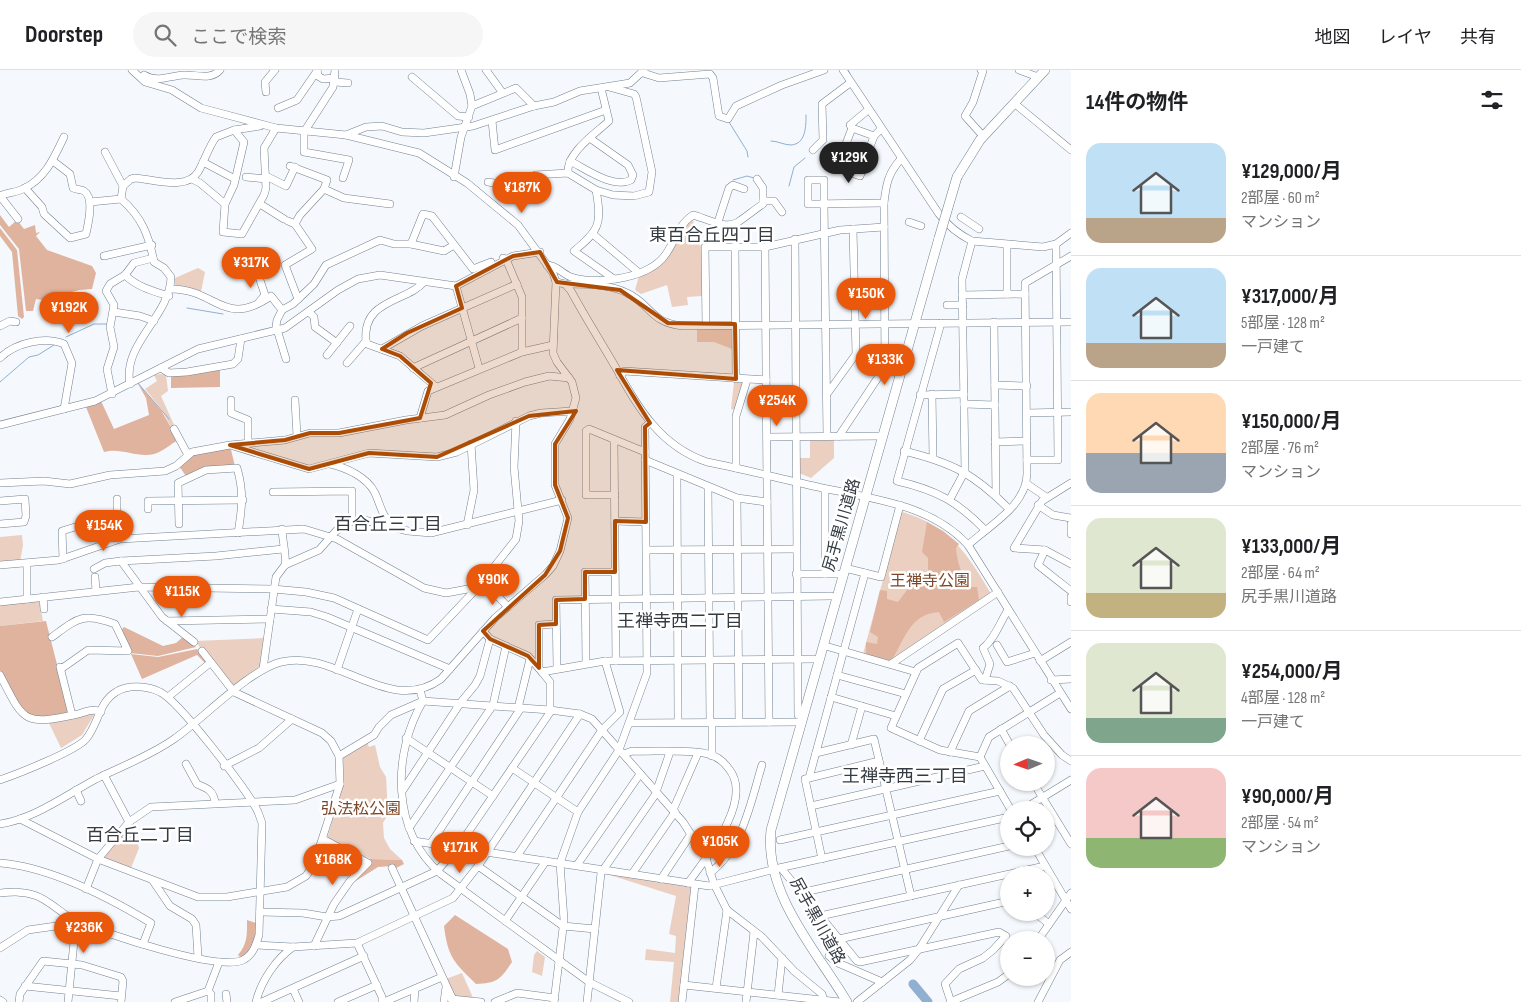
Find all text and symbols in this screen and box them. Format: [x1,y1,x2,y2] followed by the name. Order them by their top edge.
[133,12,483,57] search box
[25,20,103,49] text: Doorstep
[151,21,179,49] icon: search
[191,26,286,49] text: ここで検索
[1315,27,1351,48] text: 地図
[1379,27,1432,48] text: レイヤ
[1460,27,1496,48] text: 共有
[1478,86,1506,114] icon: filters
[1086,90,1188,115] text: 14件の物件
[814,142,884,184] pin: ¥129K
[830,148,868,167] text: ¥129K
[1241,159,1342,184] text: ¥129,000/月
[1126,163,1186,223] icon: home
[487,172,557,214] pin: ¥187K
[504,178,541,197] text: ¥187K
[1241,189,1320,208] text: 2部屋 · 60 m²
[1241,213,1321,232] text: マンション
[649,225,775,246] district label: 東百合丘四丁目
[216,246,286,289] pin: ¥317K
[233,253,269,272] text: ¥317K
[831,278,901,320] pin: ¥150K
[847,284,885,303] text: ¥150K
[1241,284,1339,309] text: ¥317,000/月
[1126,288,1186,348] icon: home
[34,292,104,334] pin: ¥192K
[51,298,88,317] text: ¥192K
[1241,314,1325,333] text: 5部屋 · 128 m²
[1241,338,1305,357] text: 一戸建て
[850,344,920,386] pin: ¥133K
[867,350,903,369] text: ¥133K
[742,384,812,427] pin: ¥254K
[758,391,796,410] text: ¥254K
[1241,409,1341,434] text: ¥150,000/月
[1126,413,1186,473] icon: home
[1241,439,1319,458] text: 2部屋 · 76 m²
[1241,463,1321,482] text: マンション
[820,476,864,574] street label: 尻手黒川道路
[69,510,139,552] pin: ¥154K
[334,514,442,535] district label: 百合丘三丁目
[86,516,122,535] text: ¥154K
[1241,534,1341,559] text: ¥133,000/月
[1126,538,1186,598] icon: home
[463,564,523,606] pin: ¥90K
[1241,564,1320,583] text: 2部屋 · 64 m²
[477,570,509,589] text: ¥90K
[890,572,970,591] park label: 王禅寺公園
[147,576,217,618] pin: ¥115K
[164,582,200,601] text: ¥115K
[1241,588,1337,607] text: 尻手黒川道路
[617,611,743,632] district label: 王禅寺西二丁目
[1241,659,1343,684] text: ¥254,000/月
[1126,663,1186,723] icon: home
[1241,689,1325,708] text: 4部屋 · 128 m²
[1241,713,1305,732] text: 一戸建て
[1000,736,1055,791] north arrow
[1000,736,1055,986] map controls
[842,766,968,787] district label: 王禅寺西三丁目
[1241,784,1334,809] text: ¥90,000/月
[1126,788,1186,848] icon: home
[321,800,401,819] park label: 弘法松公園
[1000,801,1055,856] button: locate
[1241,814,1319,833] text: 2部屋 · 54 m²
[86,825,194,846] district label: 百合丘二丁目
[685,826,755,868] pin: ¥105K
[425,832,495,874] pin: ¥171K
[701,832,739,851] text: ¥105K
[442,838,478,857] text: ¥171K
[1241,838,1321,857] text: マンション
[298,844,368,886] pin: ¥168K
[314,850,352,869] text: ¥168K
[1000,866,1055,921] button: +
[785,874,849,968] street label: 尻手黒川道路
[49,912,119,954] pin: ¥236K
[65,918,103,937] text: ¥236K
[1000,931,1055,986] button: −

